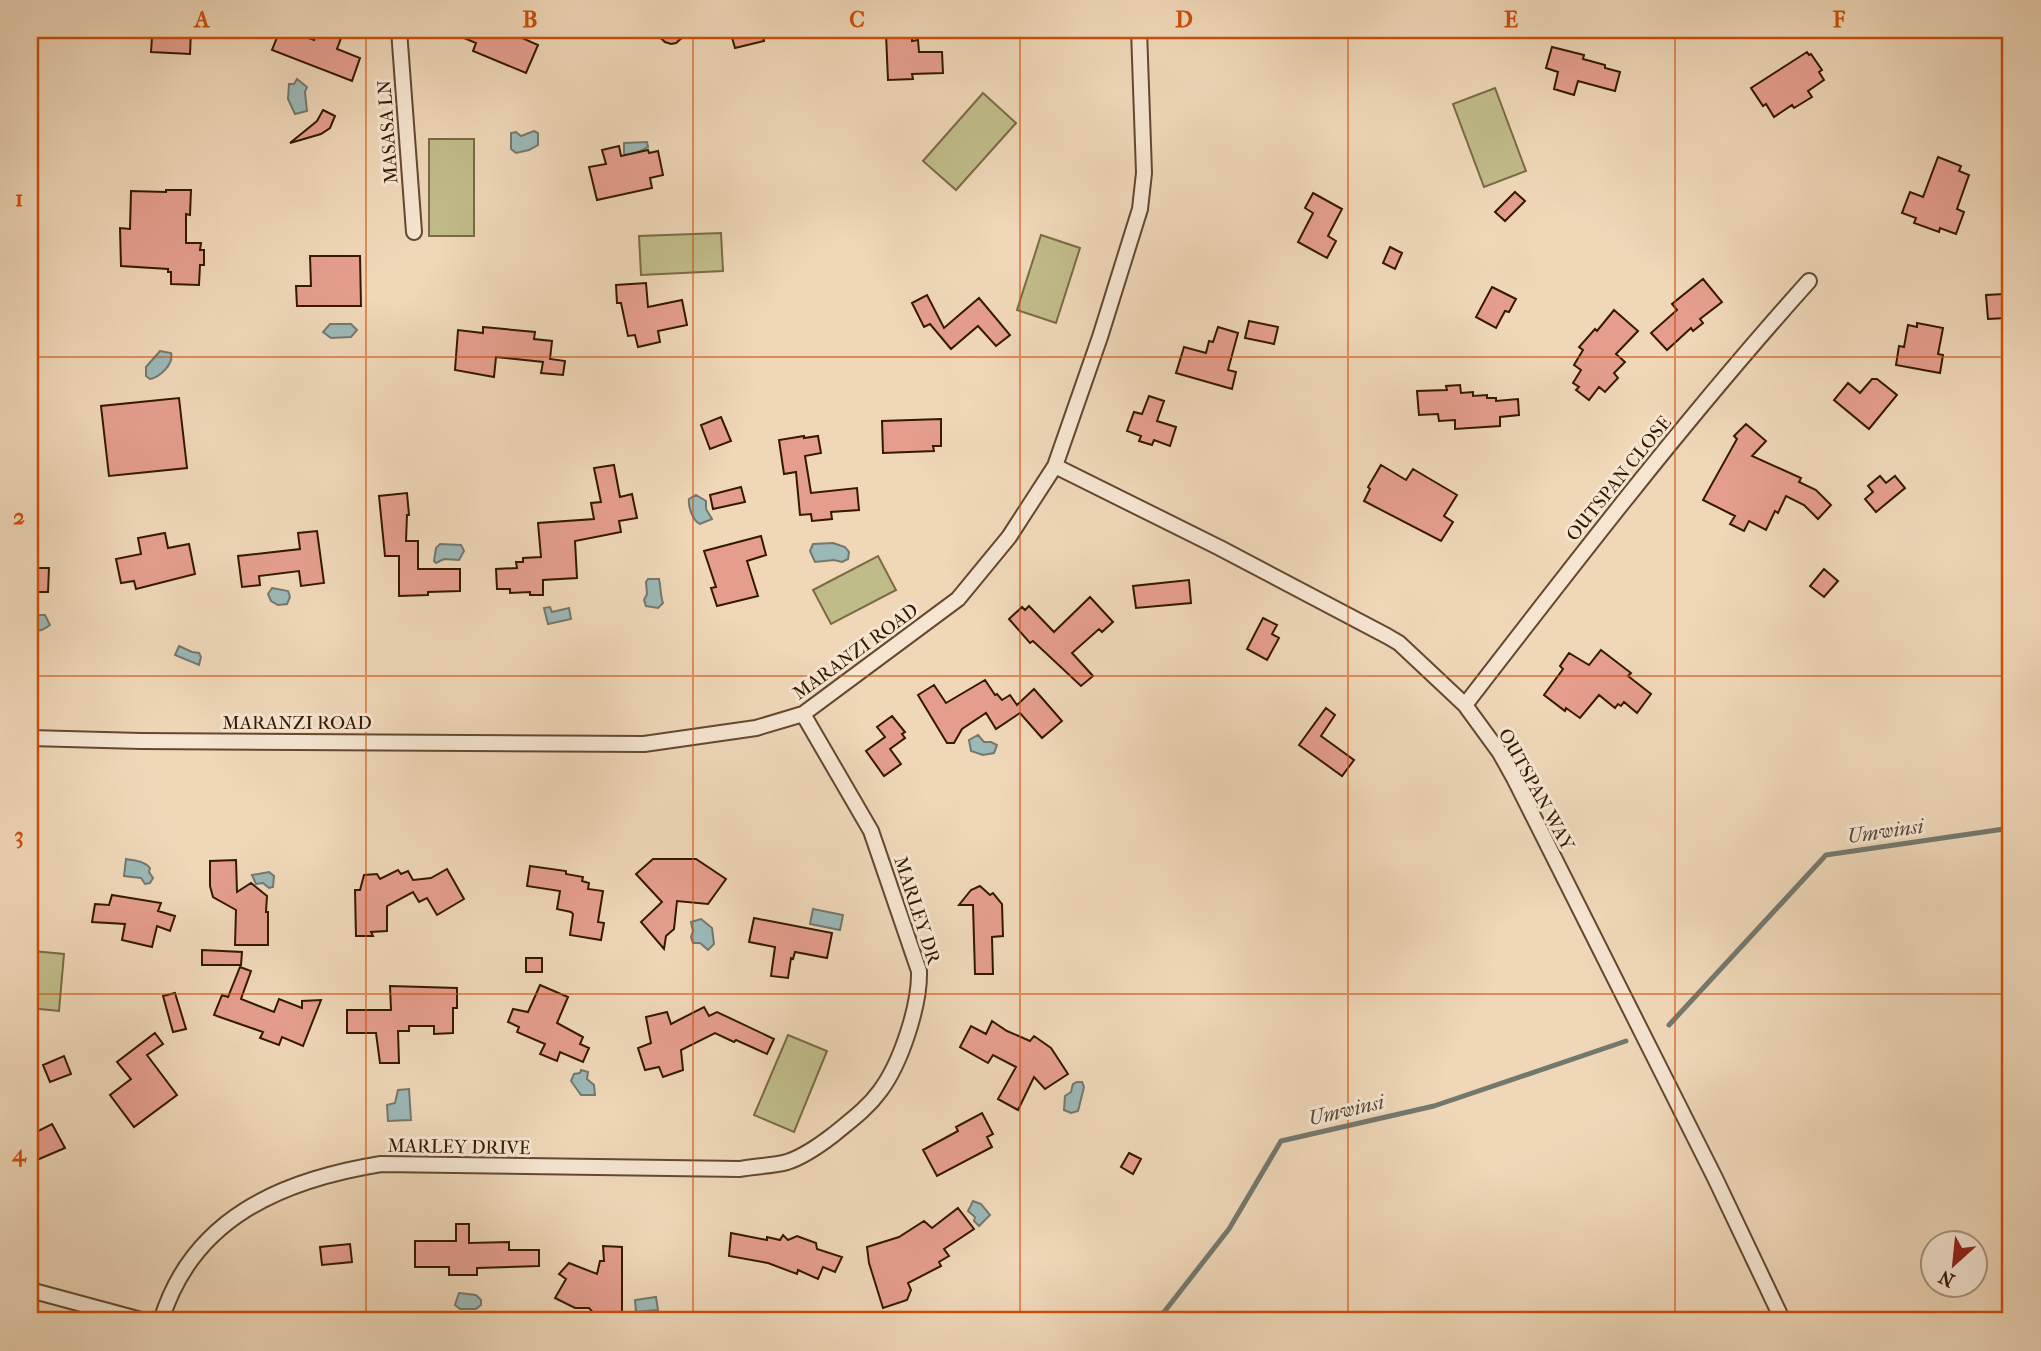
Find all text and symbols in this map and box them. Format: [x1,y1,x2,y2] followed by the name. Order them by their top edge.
[193,6,211,33] text: A
[523,6,538,33] text: B
[849,6,865,33] text: C
[1175,6,1193,33] text: D
[1504,6,1518,33] text: E
[1832,6,1846,33] text: F
[373,79,403,185] street label: MASASA LN
[15,185,23,212] text: 1
[1562,411,1676,546] street label: OUTSPAN CLOSE
[13,503,25,530] text: 2
[789,599,922,705] street label: MARANZI ROAD
[222,712,372,734] street label: MARANZI ROAD
[1494,725,1579,855] street label: OUTSPAN WAY
[1845,813,1927,848] water label: Umwinsi
[14,822,24,849] text: 3
[889,854,945,968] street label: MARLEY DR
[1306,1089,1388,1130] water label: Umwinsi
[387,1135,531,1159] street label: MARLEY DRIVE
[11,1140,27,1167] text: 4
[1918,1228,1988,1298] north arrow
[1935,1265,1958,1291] text: N

